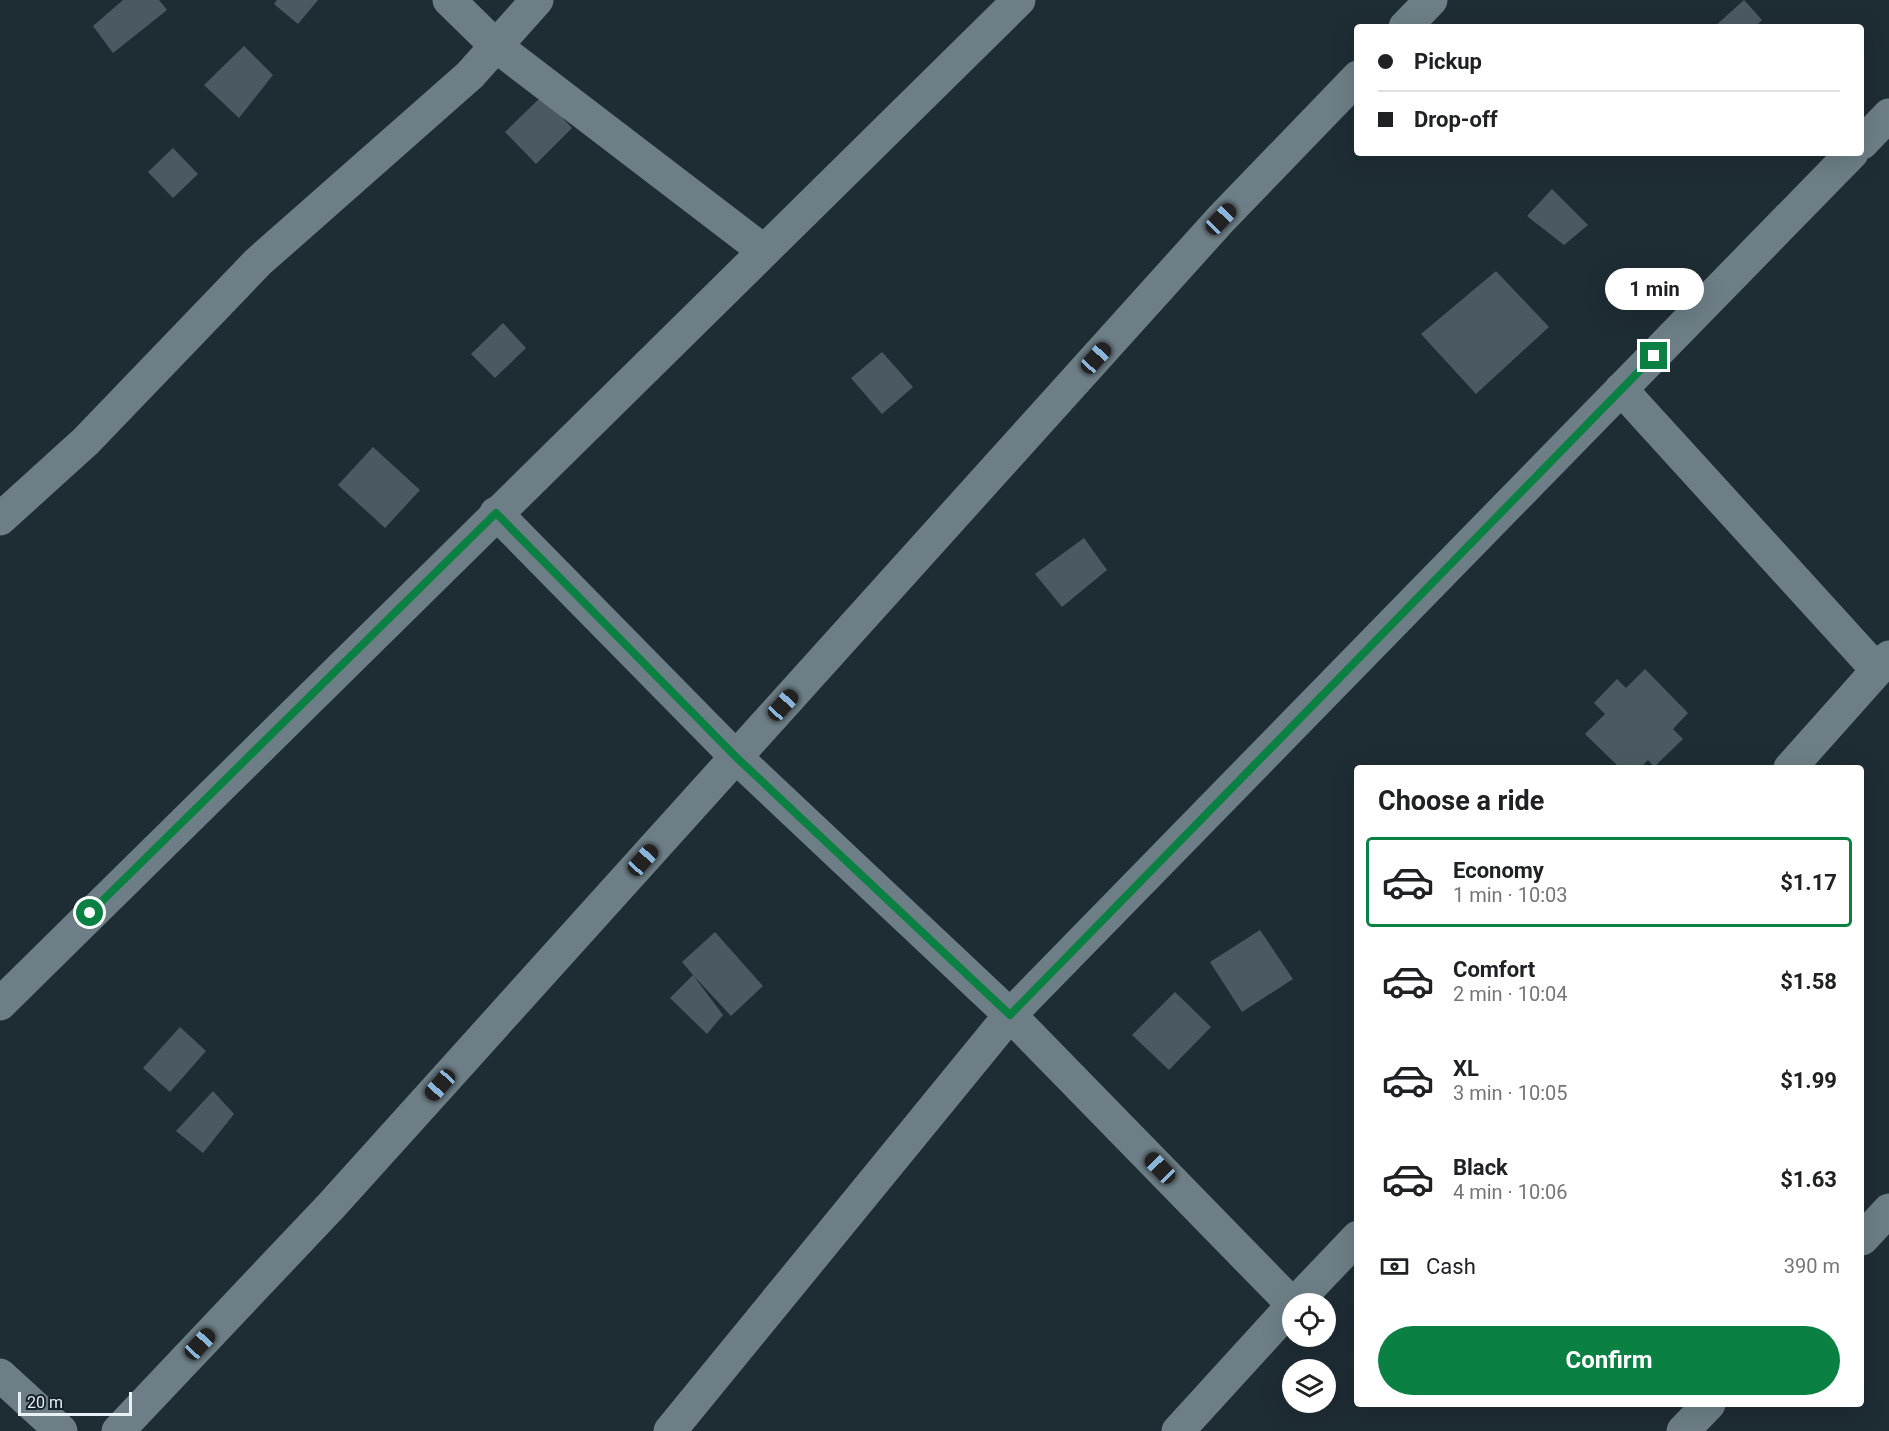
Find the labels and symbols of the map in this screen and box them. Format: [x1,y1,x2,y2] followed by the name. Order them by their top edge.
[1202,200,1240,238] car
[1604,269,1704,311] callout: 1 min
[1077,339,1115,377] car
[1640,342,1667,369] route end
[764,686,802,724] car
[624,841,662,879] car
[76,899,103,926] route start
[421,1066,459,1104] car
[1141,1149,1179,1187] car
[181,1325,219,1363] car
[18,1389,132,1416] scale bar

